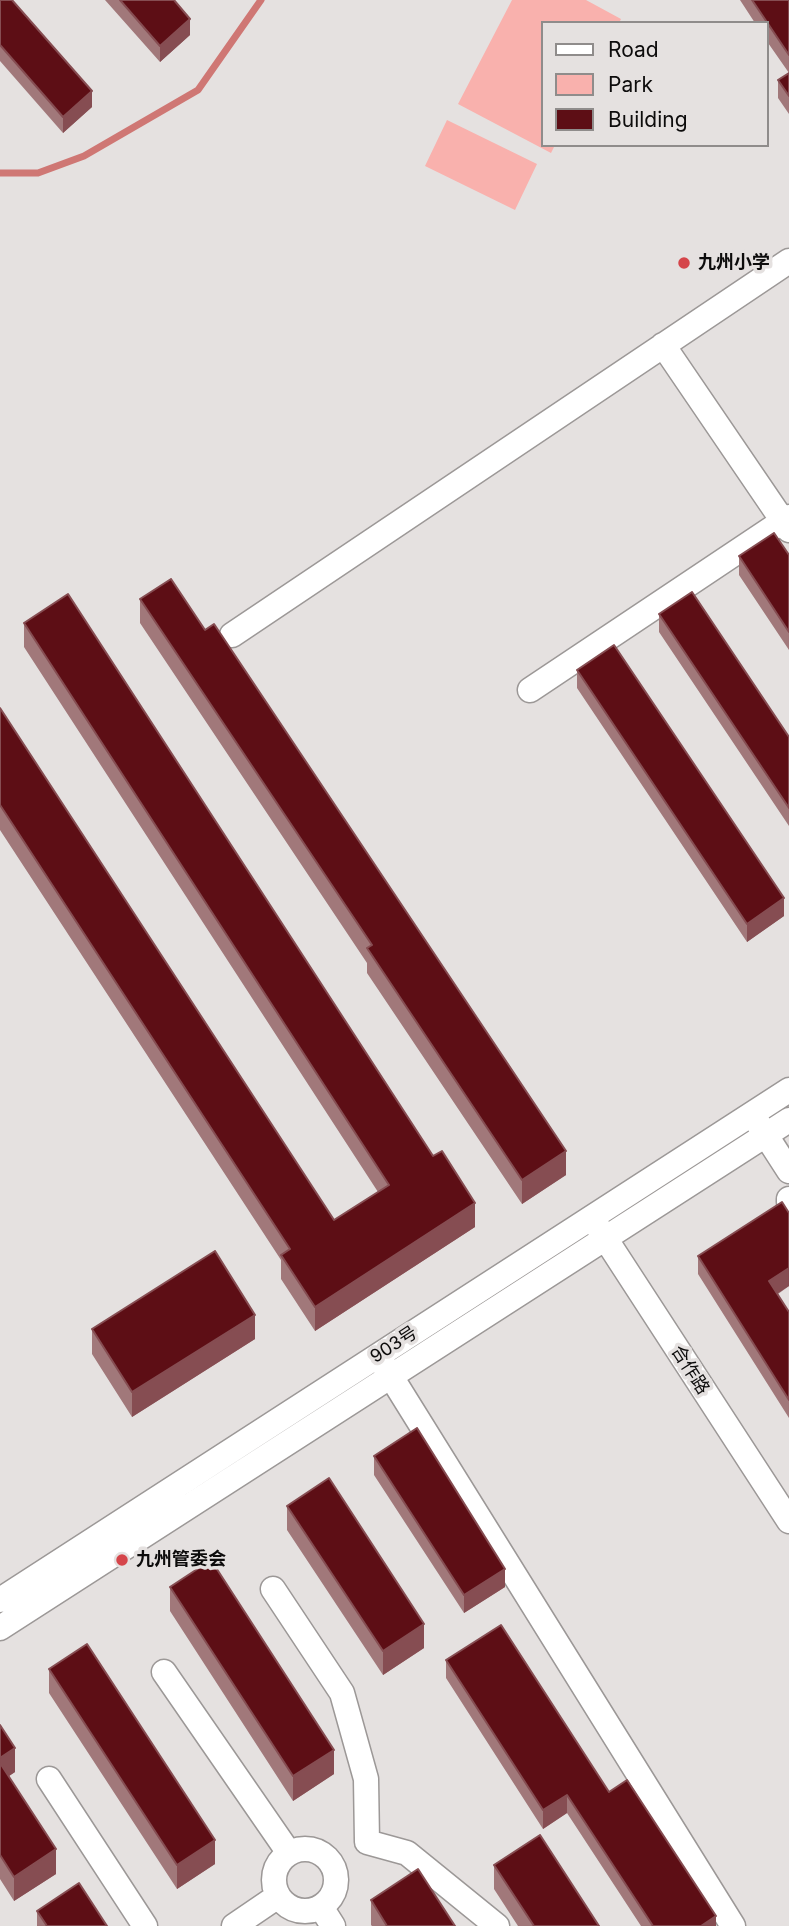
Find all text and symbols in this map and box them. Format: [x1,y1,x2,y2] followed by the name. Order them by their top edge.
[540,21,768,147] legend
[608,37,659,62] text: Road
[608,72,653,97] text: Park
[608,107,688,132] text: Building
[698,252,770,274] place label: 九州小学
[676,255,692,271] marker: 九州小学
[366,1322,422,1368] street label: 903号
[666,1341,714,1399] street label: 合作路
[136,1549,226,1571] place label: 九州管委会
[114,1552,130,1568] marker: 九州管委会

